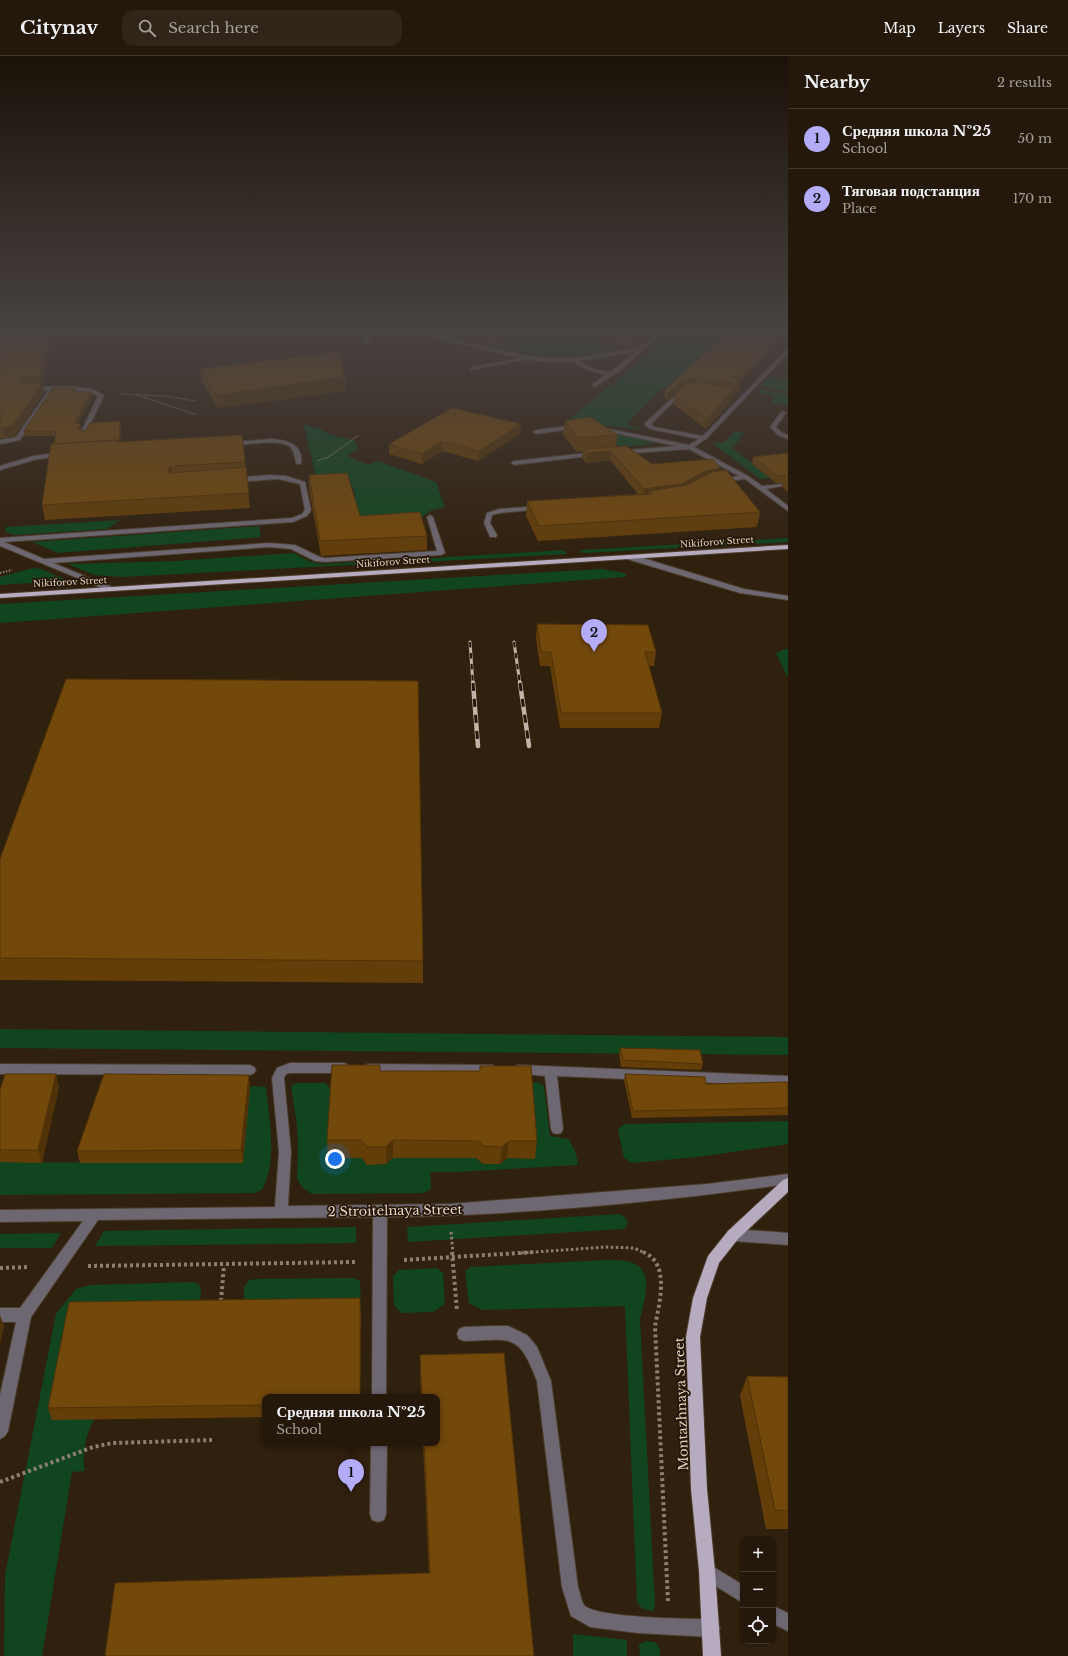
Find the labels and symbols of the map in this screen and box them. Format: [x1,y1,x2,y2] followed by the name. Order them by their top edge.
[680,533,755,550] street label: Nikiforov Street
[356,553,431,570] street label: Nikiforov Street
[33,574,108,589] street label: Nikiforov Street
[581,619,607,652] pin: 2
[325,1149,345,1169] your location
[328,1201,462,1220] street label: 2 Stroitelnaya Street
[671,1337,692,1471] street label: Montazhnaya Street
[338,1459,364,1492] pin: 1

